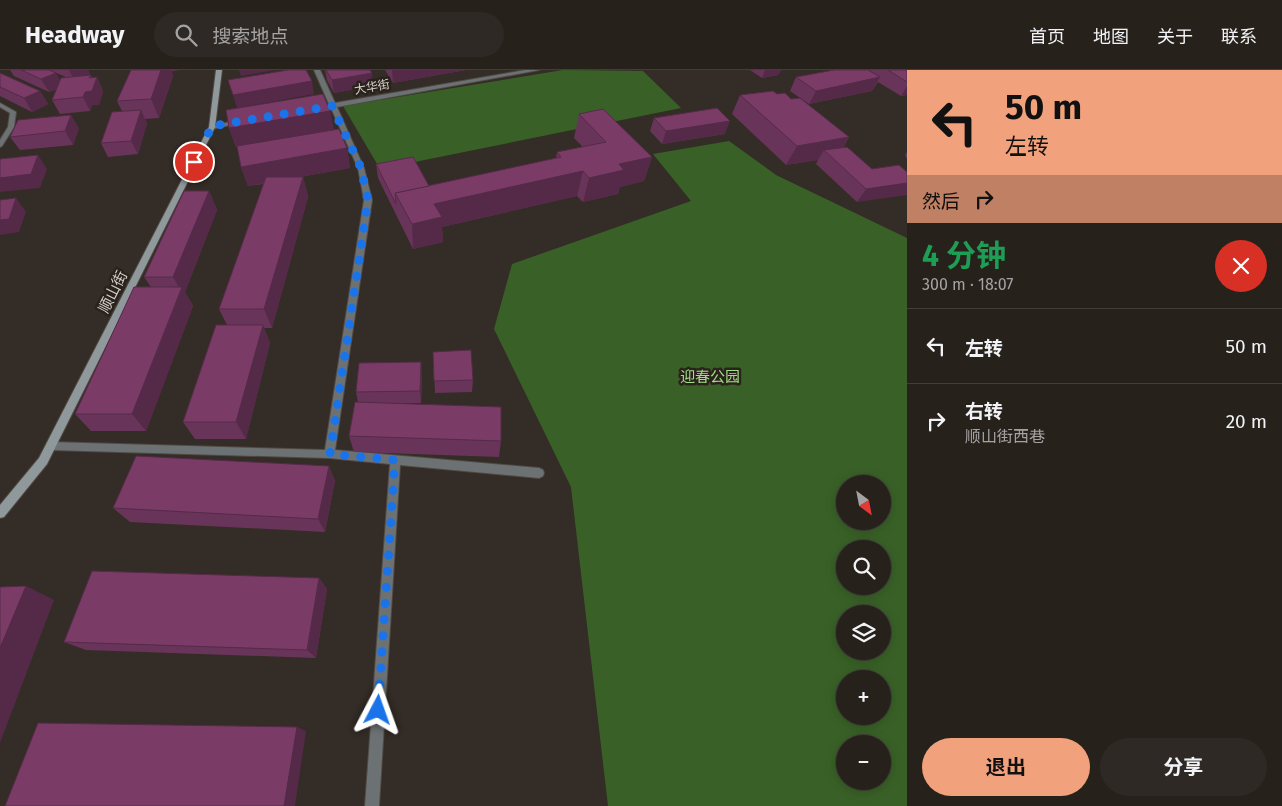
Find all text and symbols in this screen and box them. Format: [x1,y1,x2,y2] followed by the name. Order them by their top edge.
[154,12,504,57] search box
[25,21,124,49] text: Headway
[172,21,200,49] icon: search
[212,25,288,48] text: 搜索地点
[1029,26,1065,48] text: 首页
[1093,26,1129,48] text: 地图
[1157,26,1193,48] text: 关于
[1221,26,1257,48] text: 联系
[353,77,391,97] street label: 大华街
[1005,86,1082,128] text: 50 m
[922,90,987,155] icon: left
[1005,133,1049,160] text: 左转
[173,141,215,183] pin
[180,148,208,176] icon: arrive
[970,185,998,213] icon: right
[922,190,960,213] text: 然后
[922,238,1006,274] text: 4 分钟
[1215,240,1267,292] button: close
[95,268,131,316] street label: 顺山街
[922,275,1013,294] text: 300 m · 18:07
[922,332,950,360] icon: left
[1226,335,1267,358] text: 50 m
[965,337,1003,360] text: 左转
[680,368,740,386] park label: 迎春公园
[965,400,1003,423] text: 右转
[922,407,950,435] icon: right
[1226,410,1267,433] text: 20 m
[965,427,1045,446] text: 顺山街西巷
[836,475,891,530] north arrow
[836,475,891,790] map controls
[836,540,891,595] button: search
[836,605,891,660] button: layers
[836,670,891,725] button: +
[351,683,403,735] position arrow
[836,735,891,790] button: −
[922,738,1090,796] button: 退出
[1100,738,1267,796] button: 分享

